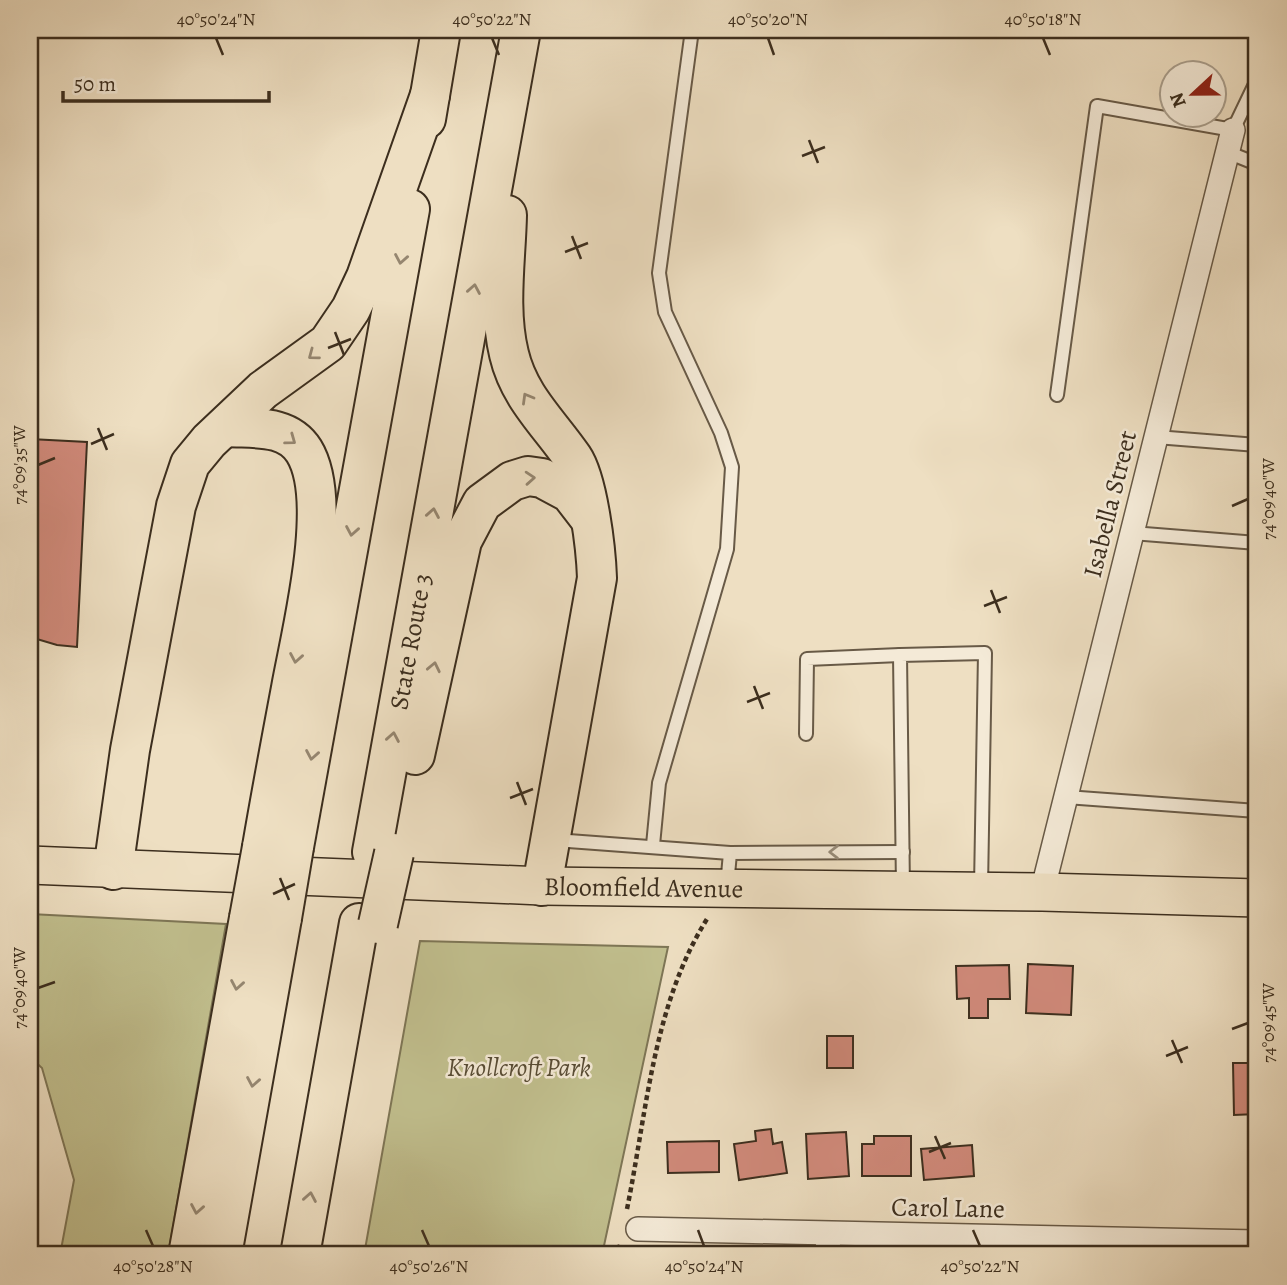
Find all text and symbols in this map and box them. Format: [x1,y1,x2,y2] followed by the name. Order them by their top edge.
[177,7,255,31] text: 40°50'24"N
[452,7,532,31] text: 40°50'22"N
[728,7,808,31] text: 40°50'20"N
[1005,7,1081,31] text: 40°50'18"N
[63,60,270,104] scale bar
[1158,60,1228,130] north arrow
[74,70,116,98] text: 50 m
[1163,89,1193,111] text: N
[394,253,409,265] one-way arrow
[466,283,481,295] one-way arrow
[308,347,320,359] one-way arrow
[522,392,535,405] one-way arrow
[7,425,31,505] text: 74°09'35"W
[1075,427,1145,581] street label: Isabella Street
[283,432,296,444] one-way arrow
[1256,458,1280,540] text: 74°09'40"W
[525,471,536,486] one-way arrow
[425,507,440,519] one-way arrow
[346,525,361,537] one-way arrow
[381,570,440,713] street label: State Route 3
[289,652,304,664] one-way arrow
[426,661,440,673] one-way arrow
[384,731,399,743] one-way arrow
[305,749,320,761] one-way arrow
[829,845,840,860] one-way arrow
[544,869,743,906] street label: Bloomfield Avenue
[7,947,31,1029] text: 74°09'40"W
[230,979,245,991] one-way arrow
[1256,983,1280,1063] text: 74°09'45"W
[447,1050,591,1085] park label: Knollcroft Park
[246,1076,261,1088] one-way arrow
[891,1190,1005,1226] street label: Carol Lane
[302,1191,317,1203] one-way arrow
[190,1203,205,1215] one-way arrow
[113,1254,193,1278] text: 40°50'28"N
[390,1254,468,1278] text: 40°50'26"N
[665,1254,743,1278] text: 40°50'24"N
[940,1254,1020,1278] text: 40°50'22"N

